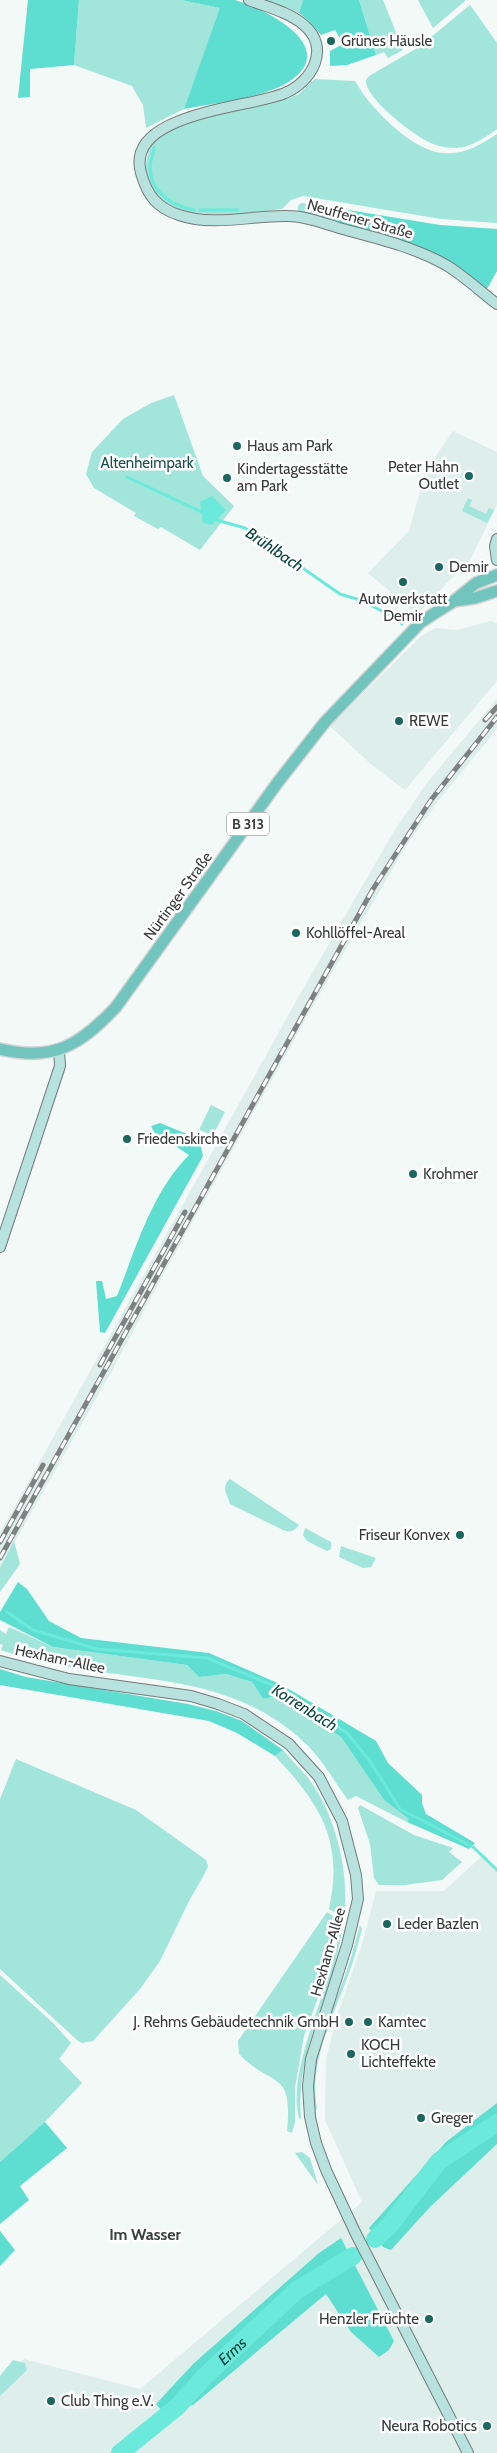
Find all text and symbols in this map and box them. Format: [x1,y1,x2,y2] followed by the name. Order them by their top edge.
[341,32,432,50] place label: Grünes Häusle
[325,35,337,47] marker: Grünes Häusle
[305,195,415,243] street label: Neuffener Straße
[247,437,333,455] place label: Haus am Park
[231,440,243,452] marker: Haus am Park
[101,454,194,472] park label: Altenheimpark
[388,458,459,493] place label: Peter Hahn Outlet
[237,460,348,495] place label: Kindertagesstätte am Park
[463,470,475,482] marker: Peter Hahn Outlet
[221,472,233,484] marker: Kindertagesstätte am Park
[242,523,307,576] water label: Brühlbach
[449,558,489,576] place label: Demir
[433,561,445,573] marker: Demir
[397,576,409,588] marker: Autowerkstatt Demir
[359,590,447,625] place label: Autowerkstatt Demir
[409,712,449,730] place label: REWE
[393,715,405,727] marker: REWE
[227,812,269,836] road number: B 313
[140,848,216,944] street label: Nürtinger Straße
[306,924,406,942] place label: Kohllöffel-Areal
[290,927,302,939] marker: Kohllöffel-Areal
[137,1130,228,1148] place label: Friedenskirche
[121,1133,133,1145] marker: Friedenskirche
[423,1165,478,1183] place label: Krohmer
[407,1168,419,1180] marker: Krohmer
[359,1526,450,1544] place label: Friseur Konvex
[454,1529,466,1541] marker: Friseur Konvex
[13,1641,107,1677] street label: Hexham-Allee
[269,1680,341,1735] water label: Korrenbach
[307,1905,349,1998] street label: Hexham-Allee
[397,1915,479,1933] place label: Leder Bazlen
[381,1918,393,1930] marker: Leder Bazlen
[132,2013,339,2031] place label: J. Rehms Gebäudetechnik GmbH
[378,2013,426,2031] place label: Kamtec
[343,2016,355,2028] marker: J. Rehms Gebäudetechnik GmbH
[362,2016,374,2028] marker: Kamtec
[361,2036,436,2071] place label: KOCH Lichteffekte
[345,2048,357,2060] marker: KOCH Lichteffekte
[431,2109,473,2127] place label: Greger
[415,2112,427,2124] marker: Greger
[109,2225,182,2244] district label: Im Wasser
[319,2310,419,2328] place label: Henzler Früchte
[423,2313,435,2325] marker: Henzler Früchte
[214,2333,251,2369] water label: Erms
[61,2392,154,2410] place label: Club Thing e.V.
[45,2395,57,2407] marker: Club Thing e.V.
[381,2417,477,2435] place label: Neura Robotics
[481,2420,493,2432] marker: Neura Robotics

